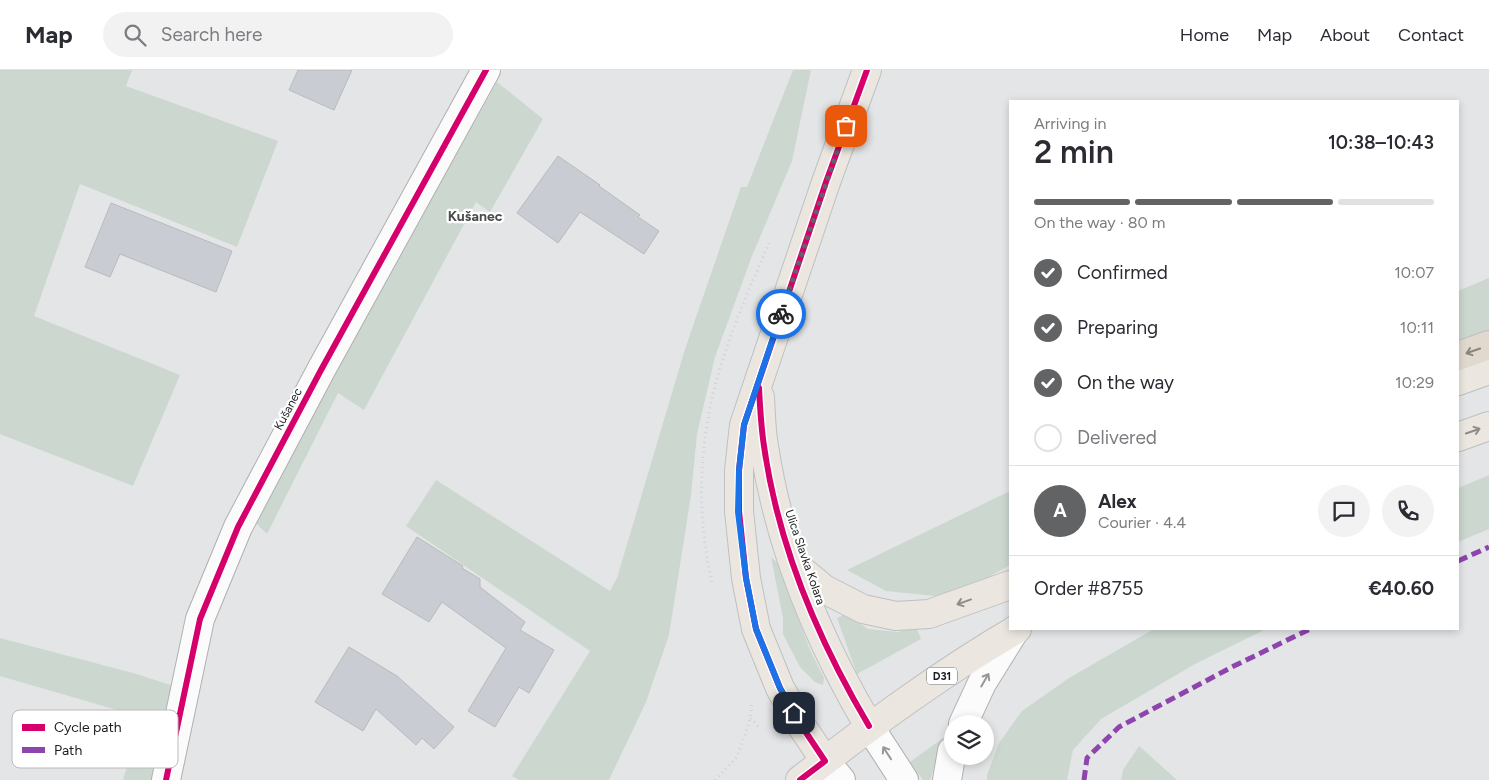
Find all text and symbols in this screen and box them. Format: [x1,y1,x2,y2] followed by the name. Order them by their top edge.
[103,12,453,57] search box
[25,20,73,49] text: Map
[121,21,149,49] icon: search
[161,23,262,46] text: Search here
[1180,24,1229,46] text: Home
[1257,24,1292,46] text: Map
[1320,24,1370,46] text: About
[1398,24,1464,46] text: Contact
[825,105,867,147] pin
[832,112,860,140] icon: bag
[1034,114,1106,133] text: Arriving in
[1328,131,1434,154] text: 10:38–10:43
[1034,133,1114,171] text: 2 min
[448,208,503,225] district label: Kušanec
[1034,213,1165,232] text: On the way · 80 m
[1034,259,1062,287] icon: check
[1077,261,1168,284] text: Confirmed
[1394,263,1434,282] text: 10:07
[756,289,806,339] courier
[767,300,795,328] icon: bike
[1034,314,1062,342] icon: check
[1077,316,1158,339] text: Preparing
[1400,318,1434,337] text: 10:11
[1466,347,1482,356] one-way arrow
[1034,369,1062,397] icon: check
[1077,371,1174,394] text: On the way
[1395,373,1434,392] text: 10:29
[271,385,305,432] street label: Kušanec
[1077,426,1157,449] text: Delivered
[1465,426,1480,435] one-way arrow
[1318,485,1370,537] button: chat
[1382,485,1434,537] button: phone
[1098,490,1137,513] text: Alex
[1053,499,1067,522] text: A
[782,508,828,606] street label: Ulica Slavka Kolara
[1098,513,1186,532] text: Courier · 4.4
[1034,577,1143,600] text: Order #8755
[1368,577,1434,600] text: €40.60
[957,598,973,607] one-way arrow
[927,668,957,684] road number: D31
[980,673,990,688] one-way arrow
[773,692,815,734] pin
[780,699,808,727] icon: home
[12,710,178,768] legend
[944,715,994,765] map controls
[944,715,994,765] button: layers
[54,719,122,736] text: Cycle path
[54,742,82,759] text: Path
[881,747,891,761] one-way arrow

